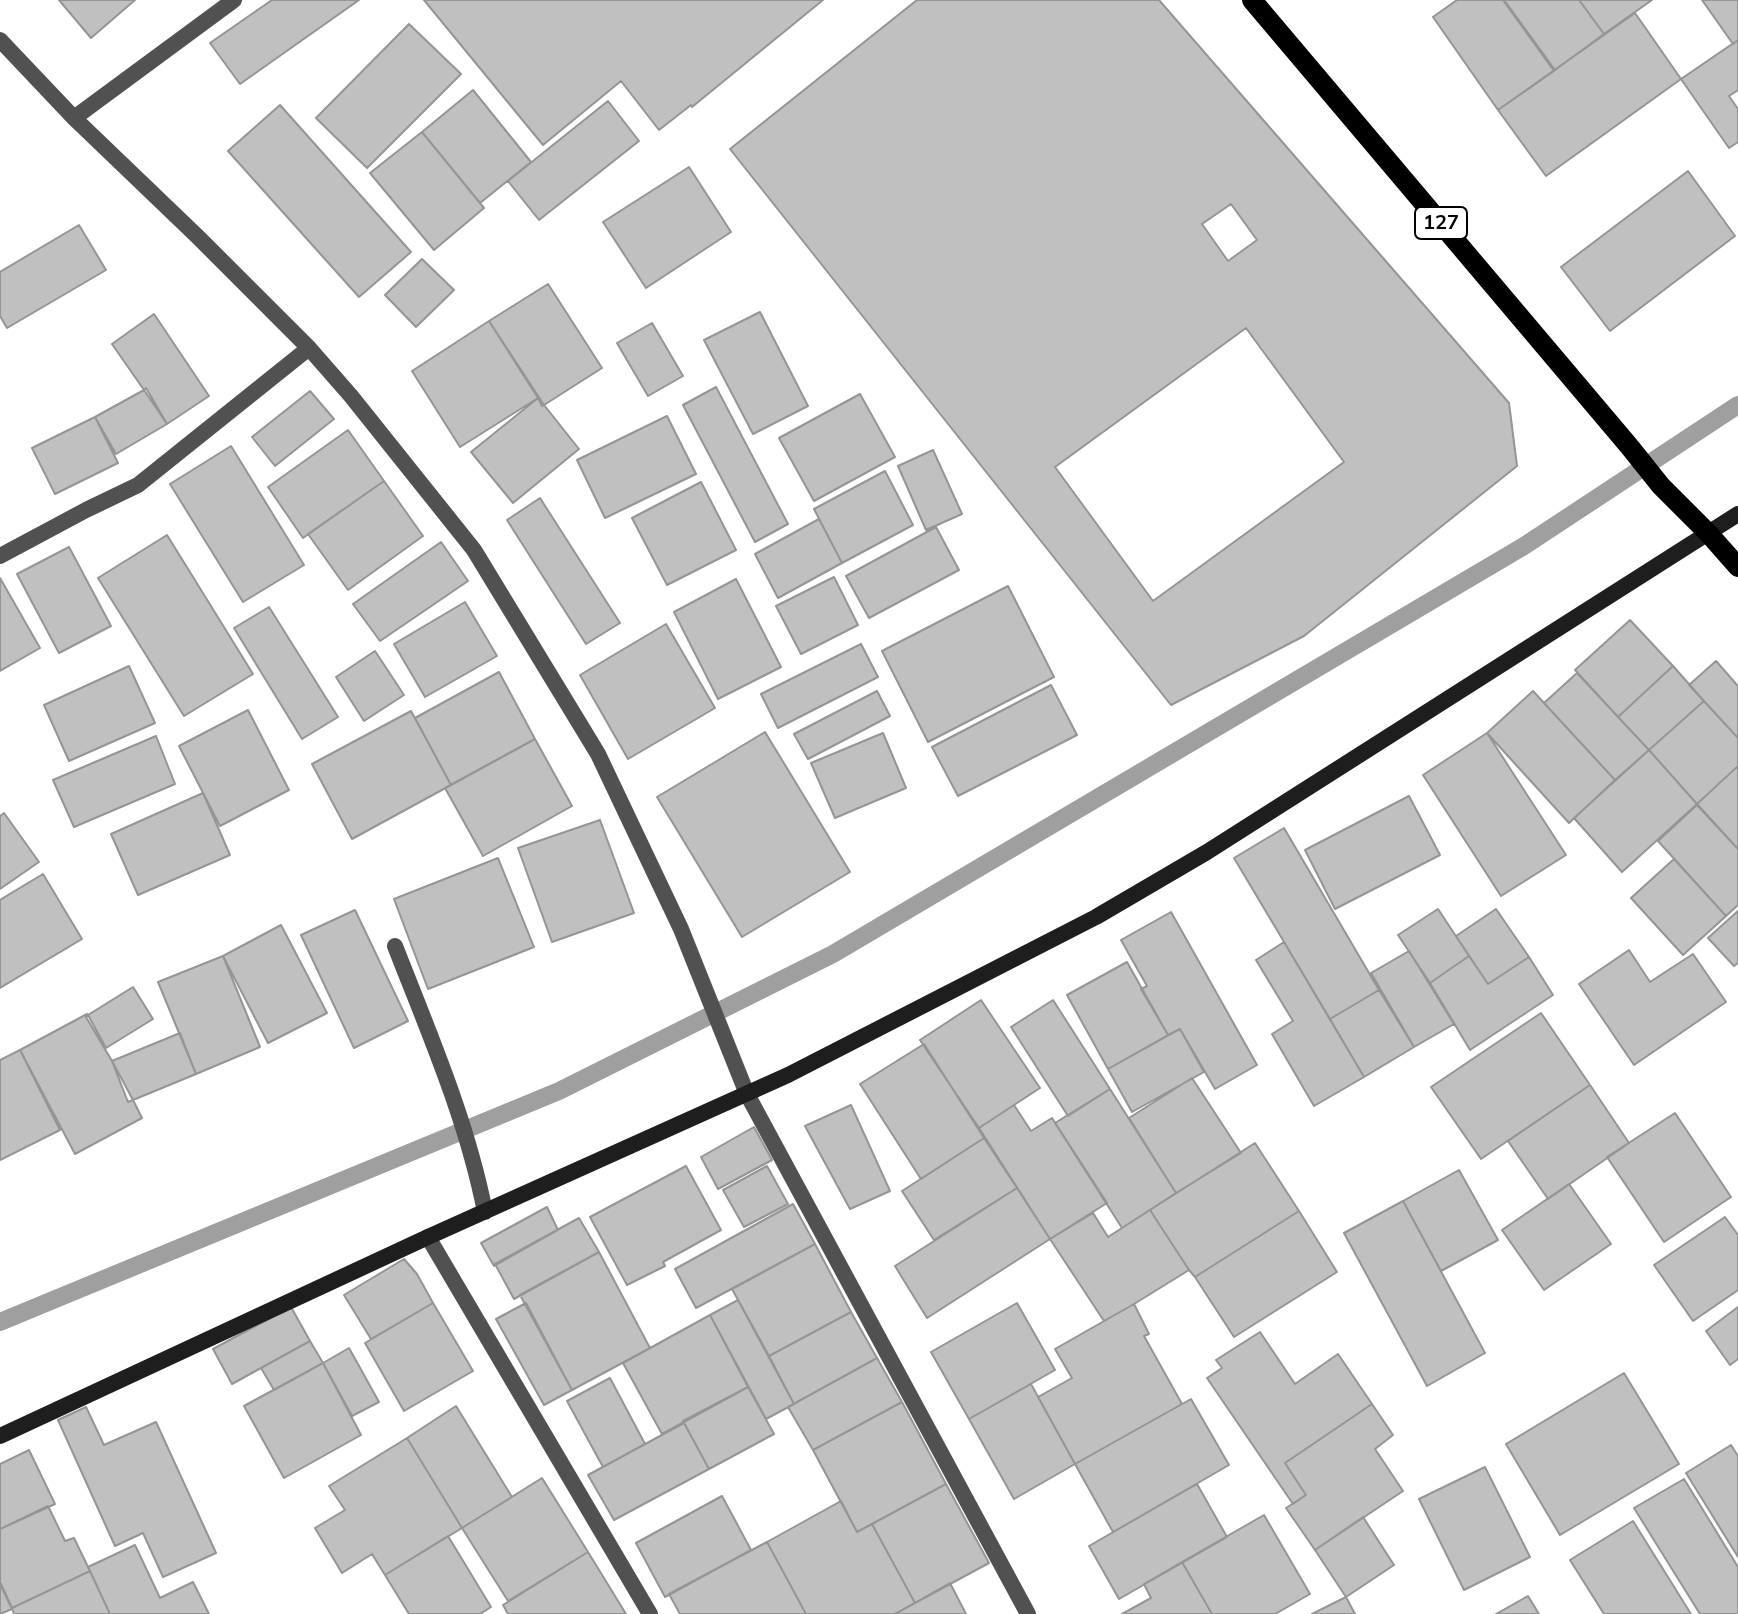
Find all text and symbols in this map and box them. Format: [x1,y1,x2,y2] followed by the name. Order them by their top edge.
[1415,207,1467,239] road number: 127

